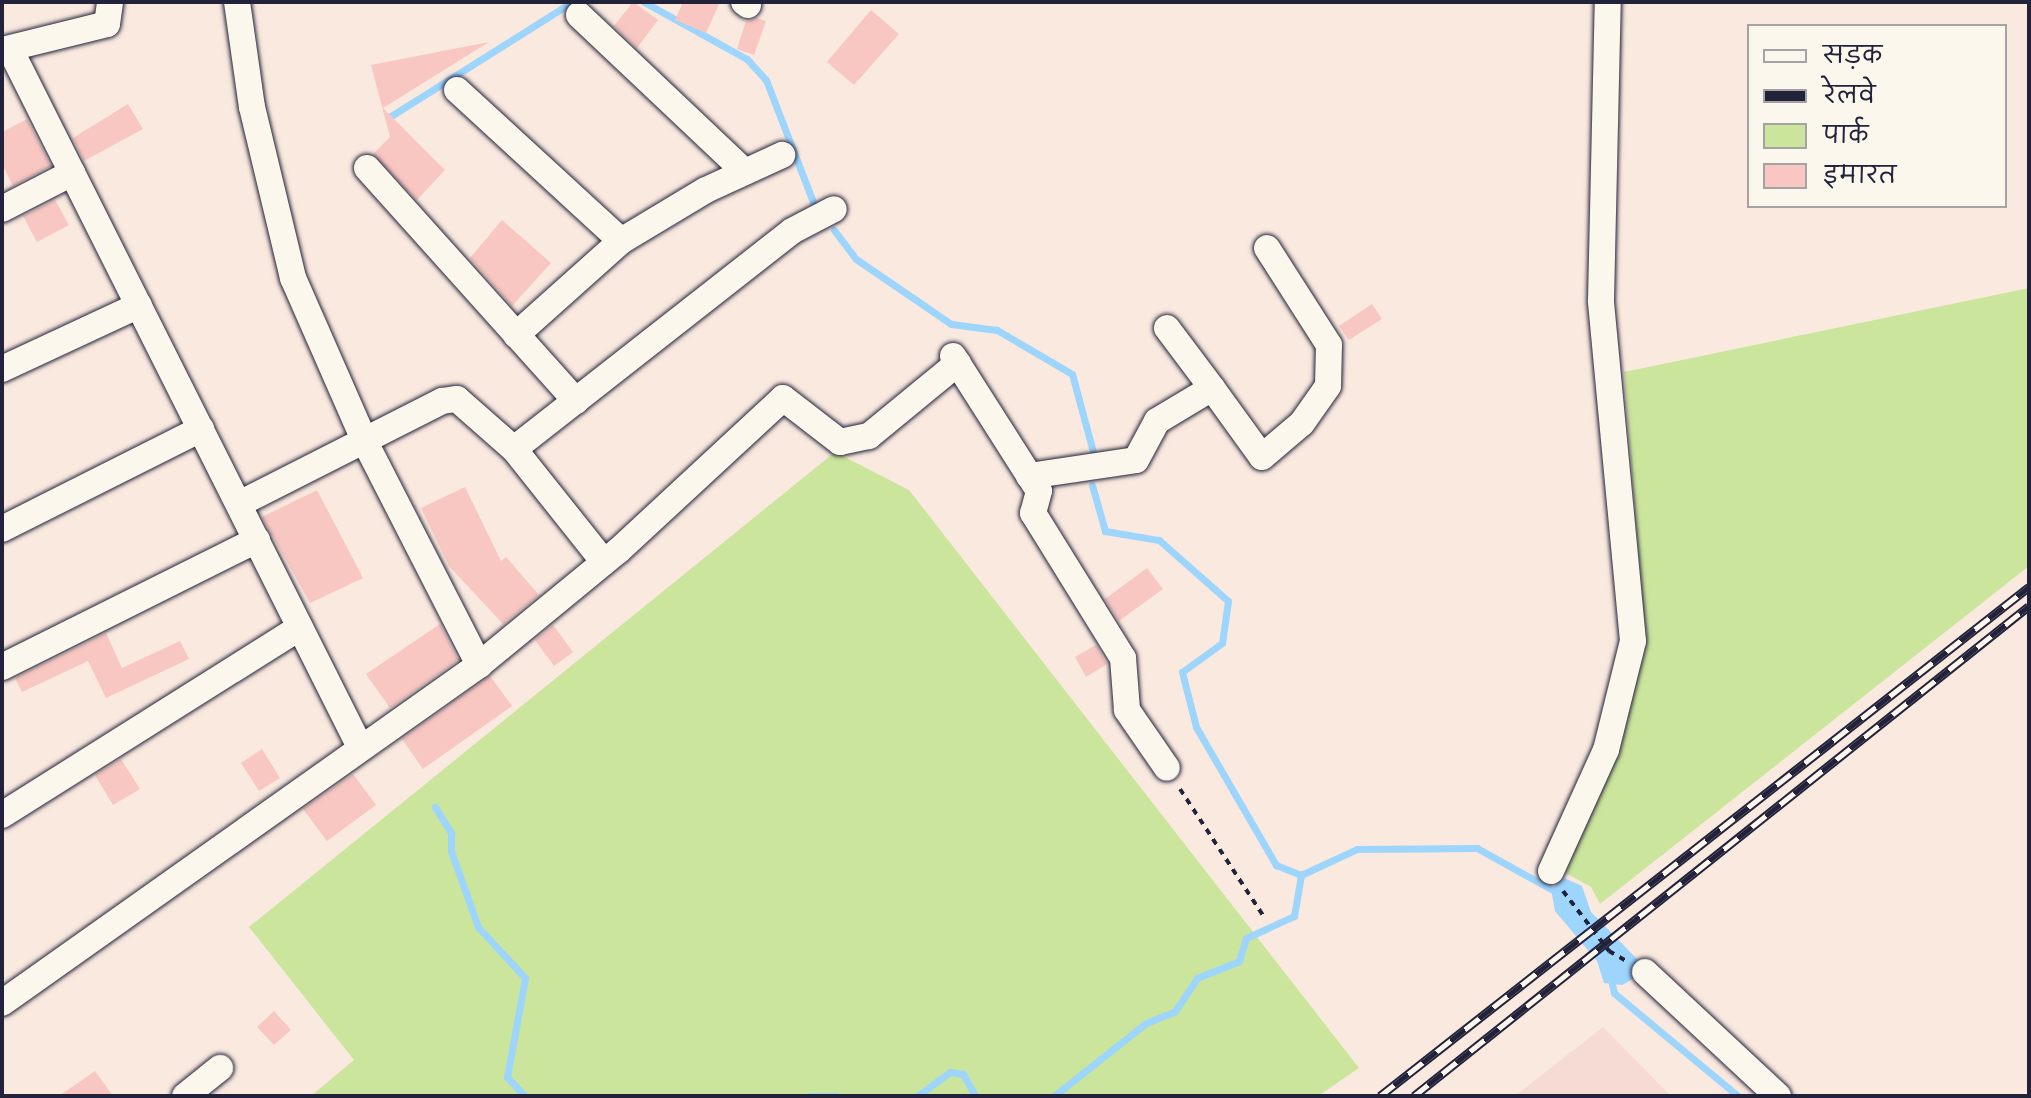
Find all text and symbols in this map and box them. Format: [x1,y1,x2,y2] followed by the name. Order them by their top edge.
[1747,24,2007,208] legend
[1823,41,1882,70] text: सड़क
[1823,81,1876,110] text: रेलवे
[1823,121,1868,150] text: पार्क
[1823,161,1896,190] text: इमारत

